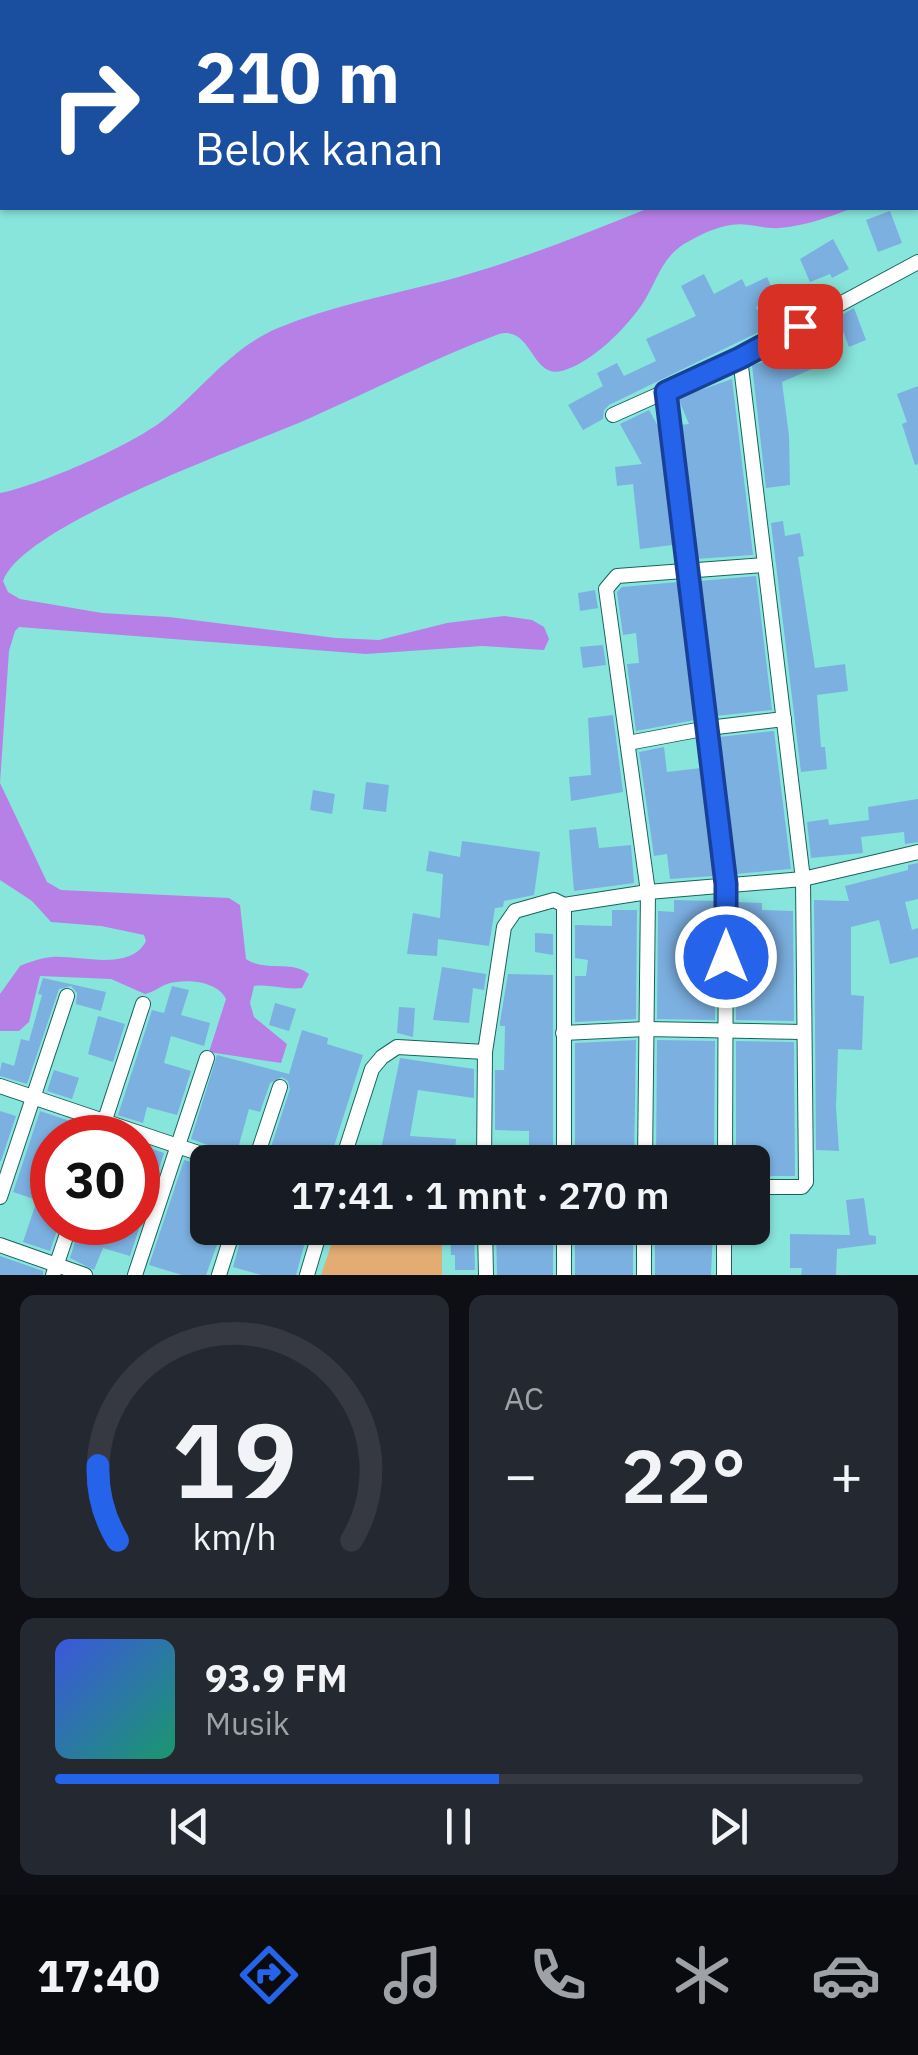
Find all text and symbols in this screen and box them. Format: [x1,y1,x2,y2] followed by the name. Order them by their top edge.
[195,31,400,122] text: 210 m
[30,40,160,170] icon: right
[195,119,444,177] text: Belok kanan
[758,284,843,369] pin
[773,299,828,354] icon: arrive
[674,905,778,1009] position arrow
[30,1115,160,1245] speed limit sign: 30
[291,1170,669,1219] text: 17:41 · 1 mnt · 270 m
[504,1377,544,1419] text: AC
[172,1391,297,1527] text: 19
[621,1426,746,1524] text: 22°
[504,1439,537,1510] text: −
[830,1439,863,1510] text: +
[192,1513,277,1560] text: km/h
[205,1653,348,1702] text: 93.9 FM
[205,1702,290,1744] text: Musik
[162,1799,217,1854] icon: previous
[431,1799,486,1854] icon: pause
[701,1799,756,1854] icon: next
[234,1940,304,2010] icon: directions
[378,1940,448,2010] icon: music
[523,1940,593,2010] icon: phone
[667,1940,737,2010] icon: climate
[811,1940,881,2010] icon: car
[37,1946,160,2004] text: 17:40

